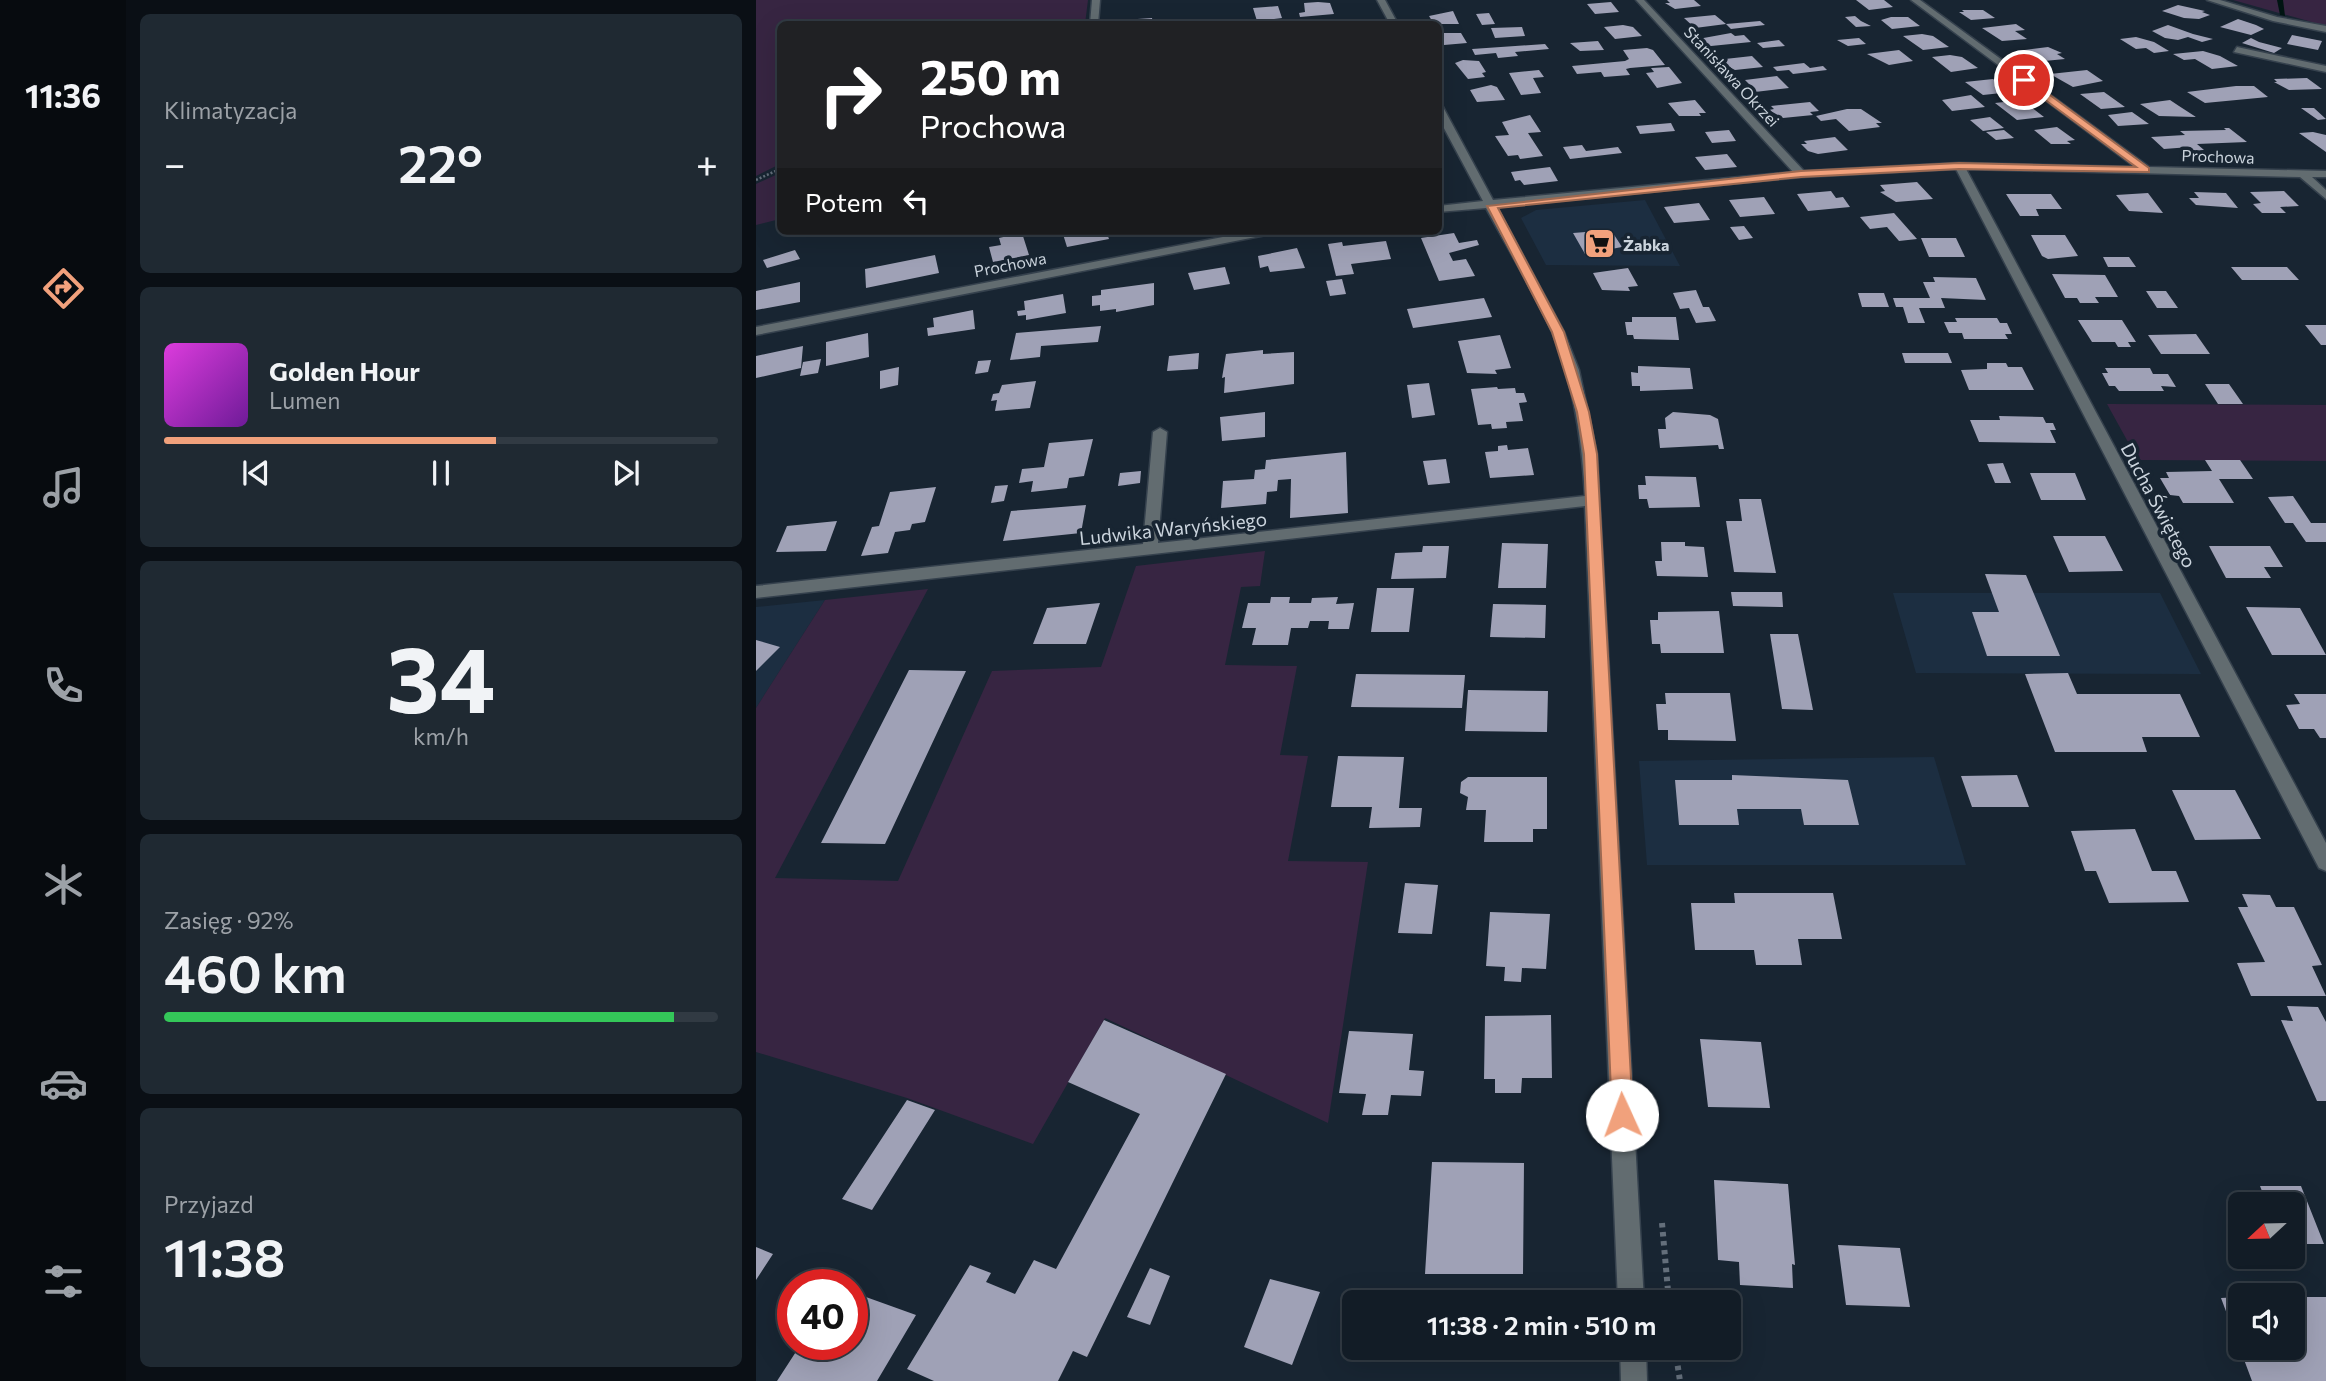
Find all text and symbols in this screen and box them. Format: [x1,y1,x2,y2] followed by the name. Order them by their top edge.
[1681,22,1783,130] street label: Stanisława Okrzei
[920,45,1061,105] text: 250 m
[805,49,896,140] icon: right
[1994,50,2054,110] pin
[2005,61,2043,99] icon: arrive
[25,75,101,115] text: 11:36
[164,96,297,124] text: Klimatyzacja
[920,105,1066,145] text: Prochowa
[398,130,483,194] text: 22°
[164,139,186,186] text: −
[696,139,718,186] text: +
[2181,145,2255,167] street label: Prochowa
[897,182,935,220] icon: left
[805,186,883,217] text: Potem
[1583,227,1617,261] supermarket icon: Żabka
[1623,235,1670,254] place label: Żabka
[972,248,1048,280] street label: Prochowa
[39,264,88,313] icon: directions
[269,355,420,386] text: Golden Hour
[269,386,340,414] text: Lumen
[2116,438,2202,571] street label: Ducha Świętego
[237,454,275,492] icon: previous
[422,454,460,492] icon: pause
[607,454,645,492] icon: next
[39,463,88,512] icon: music
[1078,507,1268,549] street label: Ludwika Waryńskiego
[387,620,495,732] text: 34
[39,661,88,710] icon: phone
[413,722,469,750] text: km/h
[39,860,88,909] icon: climate
[164,906,294,934] text: Zasięg · 92%
[164,940,347,1004] text: 460 km
[39,1059,88,1108] icon: car
[1585,1078,1659,1152] position arrow
[164,1190,254,1218] text: Przyjazd
[2228,1192,2305,1269] north arrow
[2228,1192,2305,1360] map controls
[164,1224,286,1288] text: 11:38
[39,1257,88,1306] icon: filters
[777,1269,868,1360] speed limit sign: 40
[2228,1283,2305,1360] button: sound
[1427,1309,1656,1340] text: 11:38 · 2 min · 510 m

